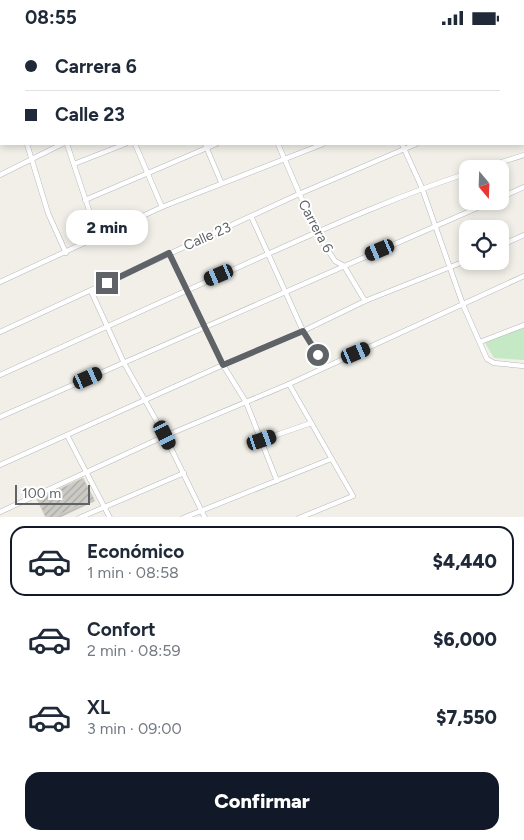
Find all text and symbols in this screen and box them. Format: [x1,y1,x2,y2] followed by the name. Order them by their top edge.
[25,6,77,29] text: 08:55
[55,55,137,78] text: Carrera 6
[55,103,125,126] text: Calle 23
[459,160,509,210] north arrow
[459,160,509,270] map controls
[295,197,337,256] street label: Carrera 6
[66,211,148,245] callout: 2 min
[87,218,127,237] text: 2 min
[181,219,233,254] street label: Calle 23
[459,220,509,270] button: locate
[363,237,396,263] car
[202,262,235,288] car
[96,272,118,294] route end
[339,340,372,366] car
[307,344,329,366] route start
[71,365,104,391] car
[151,418,178,452] car
[245,428,278,452] car
[15,483,90,506] scale bar
[22,485,61,502] text: 100 m
[27,539,72,584] icon: car
[87,540,184,563] text: Económico
[433,550,497,573] text: $4,440
[87,563,179,582] text: 1 min · 08:58
[27,617,72,662] icon: car
[87,618,156,641] text: Confort
[433,628,497,651] text: $6,000
[87,641,181,660] text: 2 min · 08:59
[27,695,72,740] icon: car
[87,696,110,719] text: XL
[436,706,497,729] text: $7,550
[87,719,182,738] text: 3 min · 09:00
[25,772,499,830] button: Confirmar

